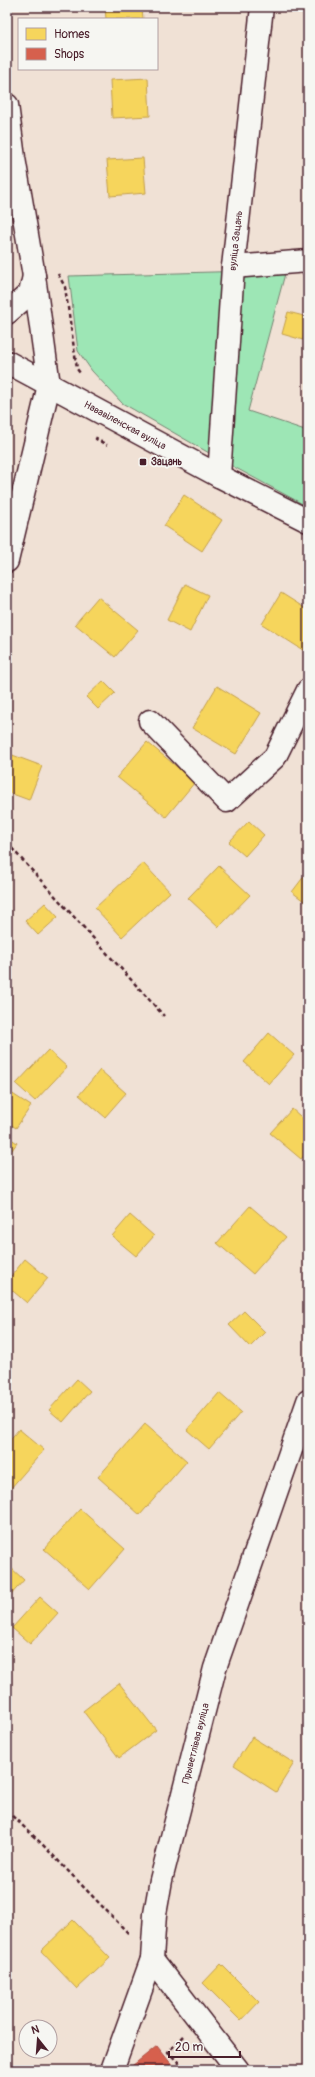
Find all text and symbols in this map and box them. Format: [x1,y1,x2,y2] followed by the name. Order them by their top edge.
[18,18,158,70] legend
[54,27,90,42] text: Homes
[54,47,85,62] text: Shops
[227,209,245,271] street label: вуліца Зацань
[82,399,168,453] street label: Нававіленская вуліца
[151,456,183,468] place label: Зацань
[138,457,148,467] marker: Зацань
[180,1702,212,1785] street label: Прыветлівая вуліца
[18,2019,58,2059] north arrow
[30,2022,41,2037] text: N
[169,2033,240,2059] scale bar
[175,2040,204,2055] text: 20 m

